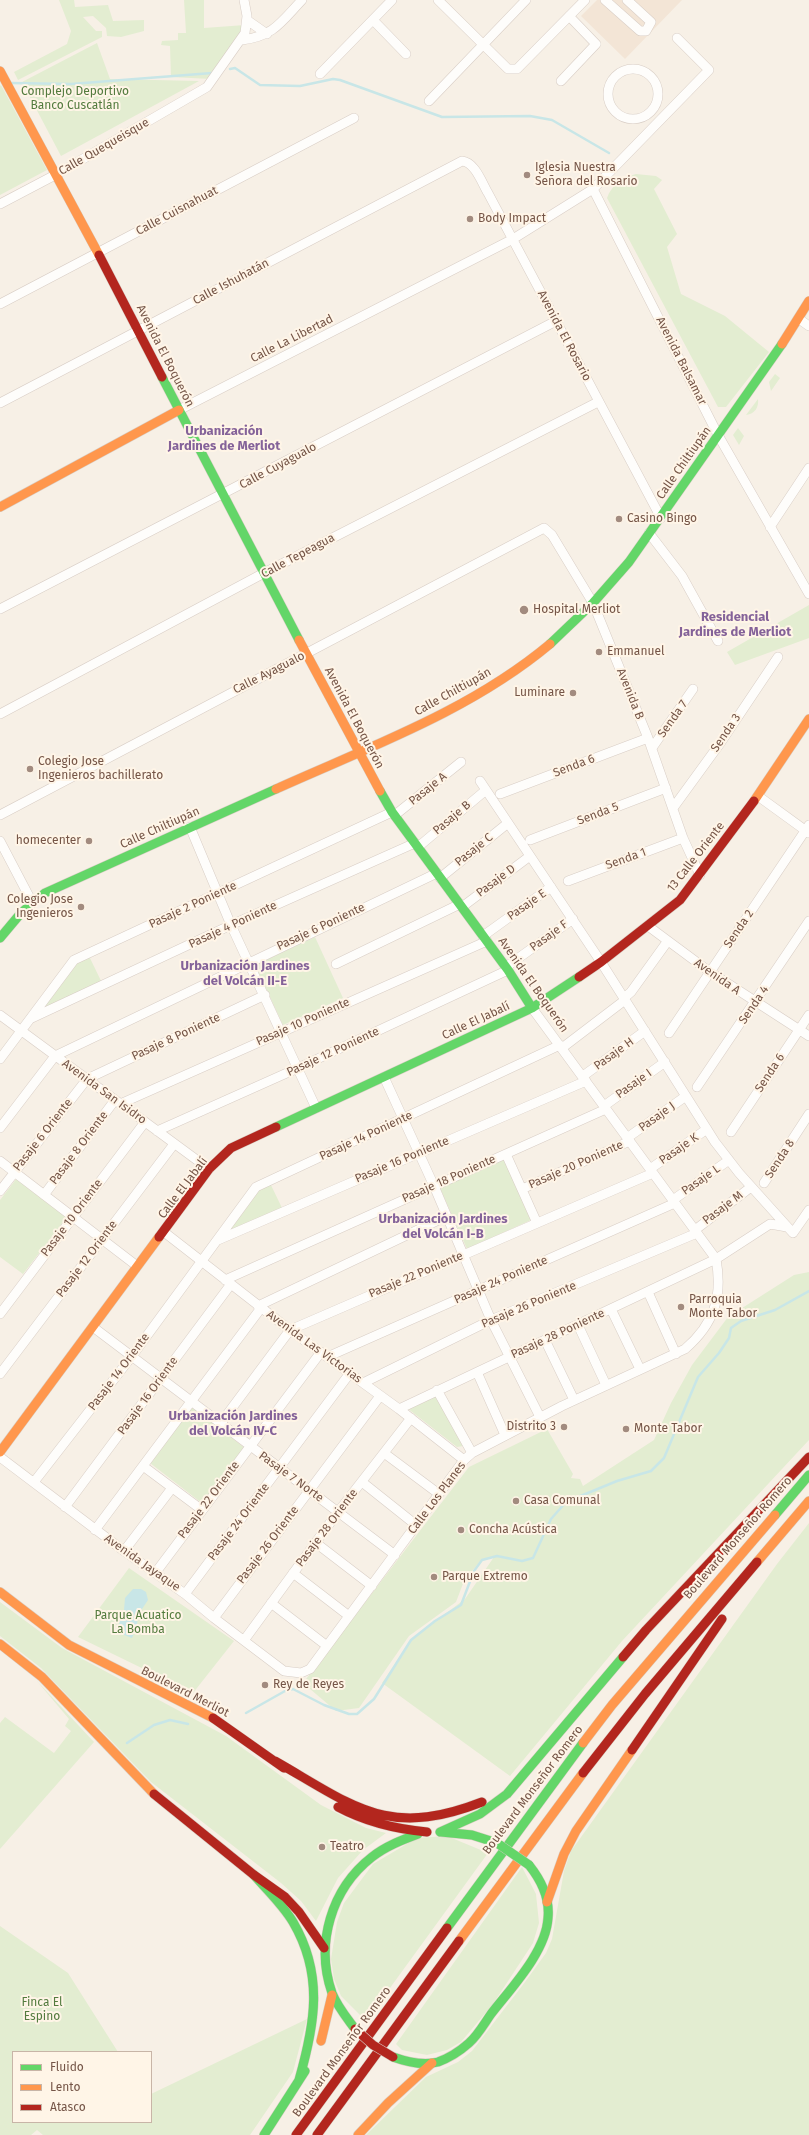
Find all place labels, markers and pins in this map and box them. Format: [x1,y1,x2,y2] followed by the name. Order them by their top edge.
[535,161,638,189] place label: Iglesia Nuestra Señora del Rosario
[522,170,532,180] marker: Iglesia Nuestra Señora del Rosario
[478,212,546,226] place label: Body Impact
[465,214,475,224] marker: Body Impact
[627,512,697,526] place label: Casino Bingo
[614,514,624,524] marker: Casino Bingo
[533,603,620,617] place label: Hospital Merliot
[518,604,530,616] marker: Hospital Merliot
[607,645,664,659] place label: Emmanuel
[594,647,604,657] marker: Emmanuel
[514,686,565,700] place label: Luminare
[568,688,578,698] marker: Luminare
[38,755,163,783] place label: Colegio Jose Ingenieros bachillerato
[25,764,35,774] marker: Colegio Jose Ingenieros bachillerato
[16,834,81,848] place label: homecenter
[84,836,94,846] marker: homecenter
[7,893,73,921] place label: Colegio Jose Ingenieros
[76,902,86,912] marker: Colegio Jose Ingenieros
[689,1293,757,1321] place label: Parroquia Monte Tabor
[676,1302,686,1312] marker: Parroquia Monte Tabor
[507,1420,556,1434] place label: Distrito 3
[559,1422,569,1432] marker: Distrito 3
[634,1422,702,1436] place label: Monte Tabor
[621,1424,631,1434] marker: Monte Tabor
[524,1494,600,1508] place label: Casa Comunal
[511,1496,521,1506] marker: Casa Comunal
[469,1523,557,1537] place label: Concha Acústica
[456,1525,466,1535] marker: Concha Acústica
[442,1570,528,1584] place label: Parque Extremo
[429,1572,439,1582] marker: Parque Extremo
[273,1678,344,1692] place label: Rey de Reyes
[260,1680,270,1690] marker: Rey de Reyes
[330,1840,364,1854] place label: Teatro
[317,1842,327,1852] marker: Teatro

